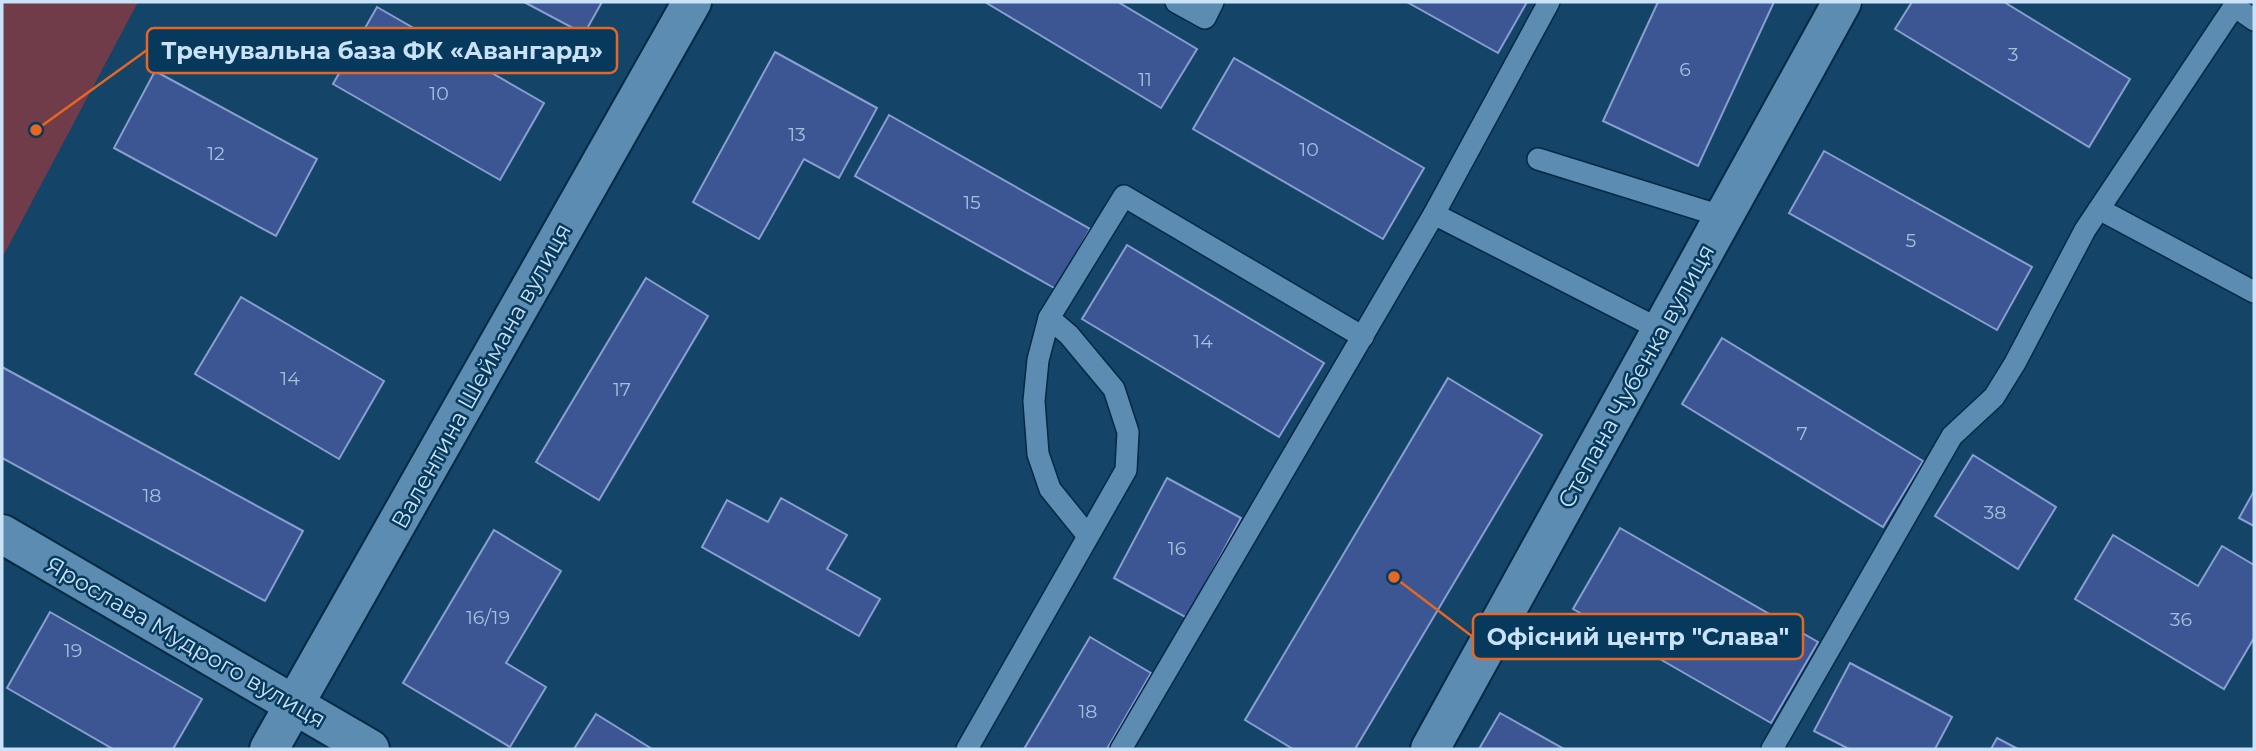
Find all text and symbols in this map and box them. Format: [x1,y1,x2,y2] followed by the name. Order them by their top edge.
[147,28,617,73] callout: Тренувальна база ФК «Авангард»
[161,36,603,65] text: Тренувальна база ФК «Авангард»
[2008,43,2018,66] house number: 3
[1679,58,1691,81] house number: 6
[1138,68,1152,91] house number: 11
[429,82,449,105] house number: 10
[788,123,806,146] house number: 13
[1299,138,1319,161] house number: 10
[207,142,225,165] house number: 12
[963,191,981,214] house number: 15
[385,218,577,534] street label: Валентина Шеймана вулиця
[1906,229,1917,252] house number: 5
[1552,239,1720,513] street label: Степана Чубенка вулиця
[1193,330,1213,353] house number: 14
[280,367,300,390] house number: 14
[613,378,631,401] house number: 17
[1796,422,1808,445] house number: 7
[143,484,161,507] house number: 18
[1984,501,2006,524] house number: 38
[1168,537,1186,560] house number: 16
[41,550,331,734] street label: Ярослава Мудрого вулиця
[466,606,510,629] house number: 16/19
[2170,608,2192,631] house number: 36
[1473,614,1803,659] callout: Офісний центр "Слава"
[1487,622,1789,651] text: Офісний центр "Слава"
[64,639,82,662] house number: 19
[1079,700,1097,723] house number: 18

